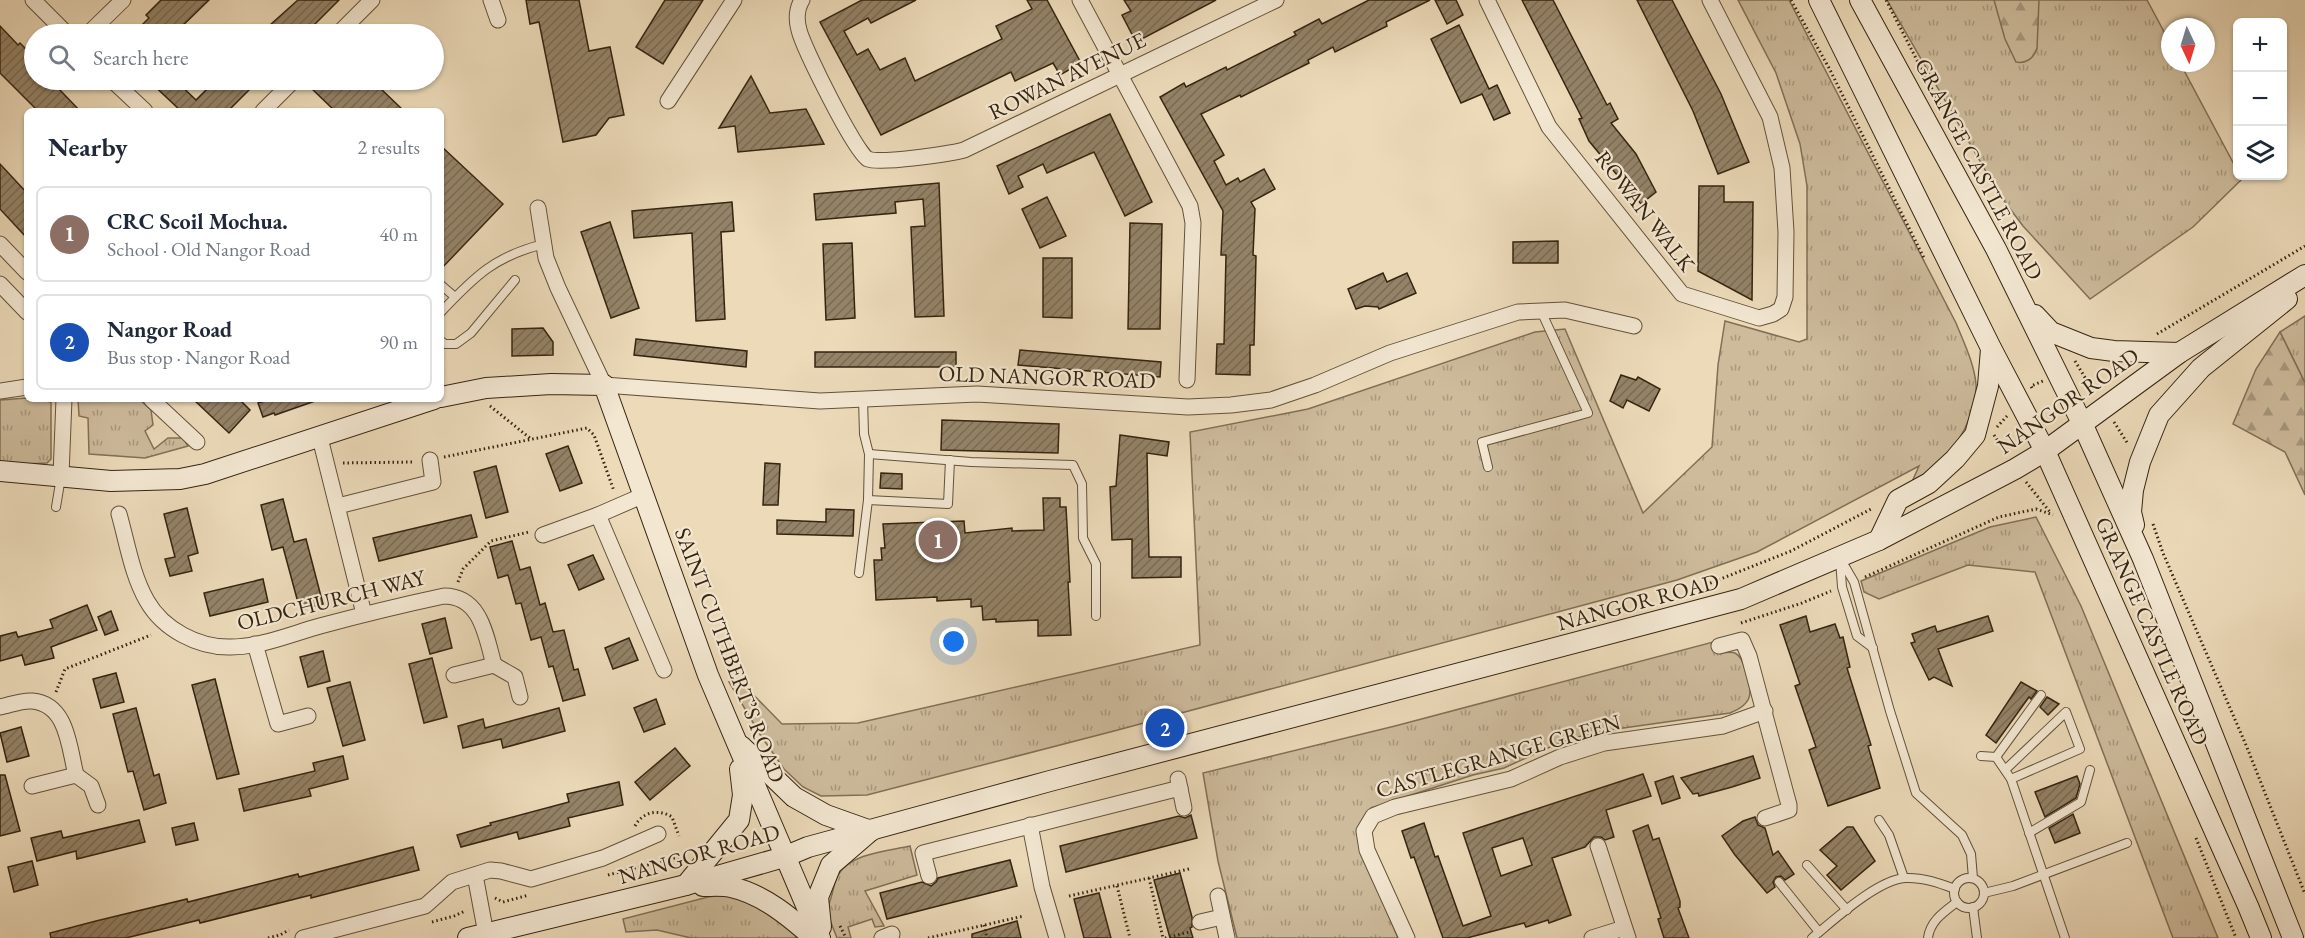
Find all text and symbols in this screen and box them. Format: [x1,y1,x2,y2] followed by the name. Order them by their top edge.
[2161,18,2215,72] north arrow
[2233,18,2287,180] map controls
[2233,18,2287,72] button: +
[24,24,444,90] search box
[984,25,1150,127] street label: ROWAN AVENUE
[45,41,78,74] icon: search
[93,43,188,72] text: Search here
[1908,53,2050,285] street label: GRANGE CASTLE ROAD
[2233,72,2287,126] button: −
[2233,126,2287,180] button: layers
[48,130,128,164] text: Nearby
[357,134,420,160] text: 2 results
[1589,144,1702,278] street label: ROWAN WALK
[107,207,288,236] text: CRC Scoil Mochua.
[64,221,75,247] text: 1
[379,221,418,247] text: 40 m
[107,236,311,262] text: School · Old Nangor Road
[107,315,232,344] text: Nangor Road
[64,329,75,355] text: 2
[379,329,418,355] text: 90 m
[1991,341,2145,461] street label: NANGOR ROAD
[107,344,290,370] text: Bus stop · Nangor Road
[938,359,1156,395] street label: OLD NANGOR ROAD
[2088,512,2216,750] street label: GRANGE CASTLE ROAD
[918,518,958,562] pin: 1
[668,523,792,787] street label: SAINT CUTHBERT’S ROAD
[234,562,429,637] street label: OLDCHURCH WAY
[1554,566,1722,638] street label: NANGOR ROAD
[939,627,968,656] your location
[1146,706,1184,750] pin: 2
[1372,707,1624,805] street label: CASTLEGRANGE GREEN
[615,817,783,891] street label: NANGOR ROAD

